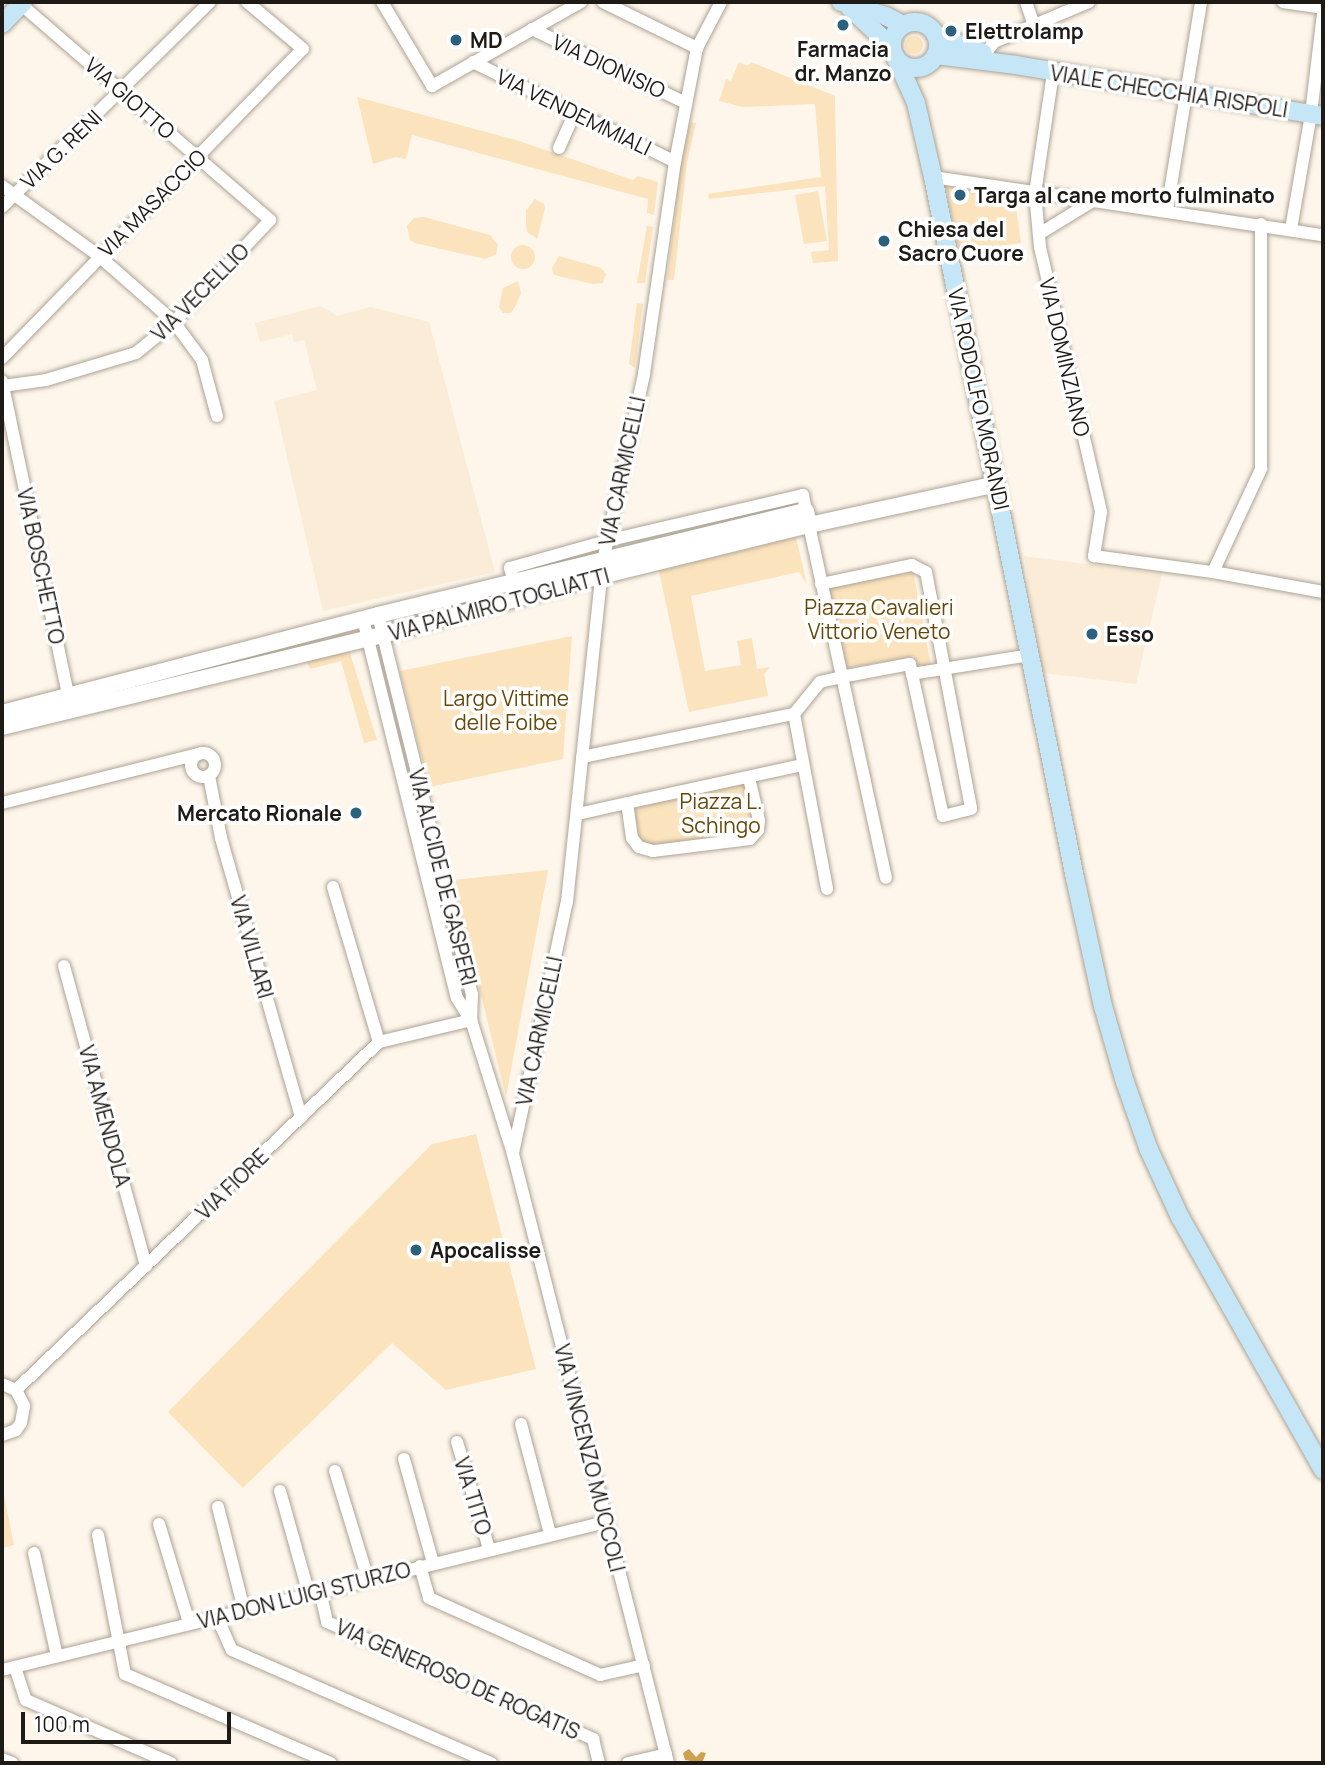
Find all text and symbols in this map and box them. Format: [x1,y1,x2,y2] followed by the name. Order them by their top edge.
[835,17,851,33] marker: Farmacia dr. Manzo
[965,18,1084,44] place label: Elettrolamp
[943,23,959,39] marker: Elettrolamp
[470,27,503,53] place label: MD
[549,29,669,103] street label: VIA DIONISIO
[448,32,464,48] marker: MD
[795,36,891,86] place label: Farmacia dr. Manzo
[80,52,180,144] street label: VIA GIOTTO
[1048,60,1290,122] street label: VIALE CHECCHIA RISPOLI
[492,64,656,160] street label: VIA VENDEMMIALI
[15,104,107,194] street label: VIA G. RENI
[93,144,211,262] street label: VIA MASACCIO
[974,182,1275,208] place label: Targa al cane morto fulminato
[952,187,968,203] marker: Targa al cane morto fulminato
[898,216,1024,266] place label: Chiesa del Sacro Cuore
[876,233,892,249] marker: Chiesa del Sacro Cuore
[146,238,254,346] street label: VIA VECELLIO
[1035,275,1095,439] street label: VIA DOMINZIANO
[943,286,1015,512] street label: VIA RODOLFO MORANDI
[594,394,650,548] street label: VIA CARMICELLI
[12,486,70,646] street label: VIA BOSCHETTO
[386,562,612,646] street label: VIA PALMIRO TOGLIATTI
[804,594,954,644] park label: Piazza Cavalieri Vittorio Veneto
[1106,621,1154,647] place label: Esso
[1084,626,1100,642] marker: Esso
[443,685,569,735] park label: Largo Vittime delle Foibe
[404,766,482,988] street label: VIA ALCIDE DE GASPERI
[680,788,762,838] park label: Piazza L. Schingo
[177,800,342,826] place label: Mercato Rionale
[348,805,364,821] marker: Mercato Rionale
[225,893,279,1001] street label: VIA VILLARI
[511,954,567,1108] street label: VIA CARMICELLI
[74,1042,136,1190] street label: VIA AMENDOLA
[191,1143,273,1225] street label: VIA FIORE
[430,1237,541,1263] place label: Apocalisse
[408,1242,424,1258] marker: Apocalisse
[549,1341,631,1575] street label: VIA VINCENZO MUCCOLI
[449,1454,497,1538] street label: VIA TITO
[195,1556,413,1634] street label: VIA DON LUIGI STURZO
[332,1614,584,1744] street label: VIA GENEROSO DE ROGATIS
[24,1698,234,1742] scale bar
[34,1710,90,1738] text: 100 m

